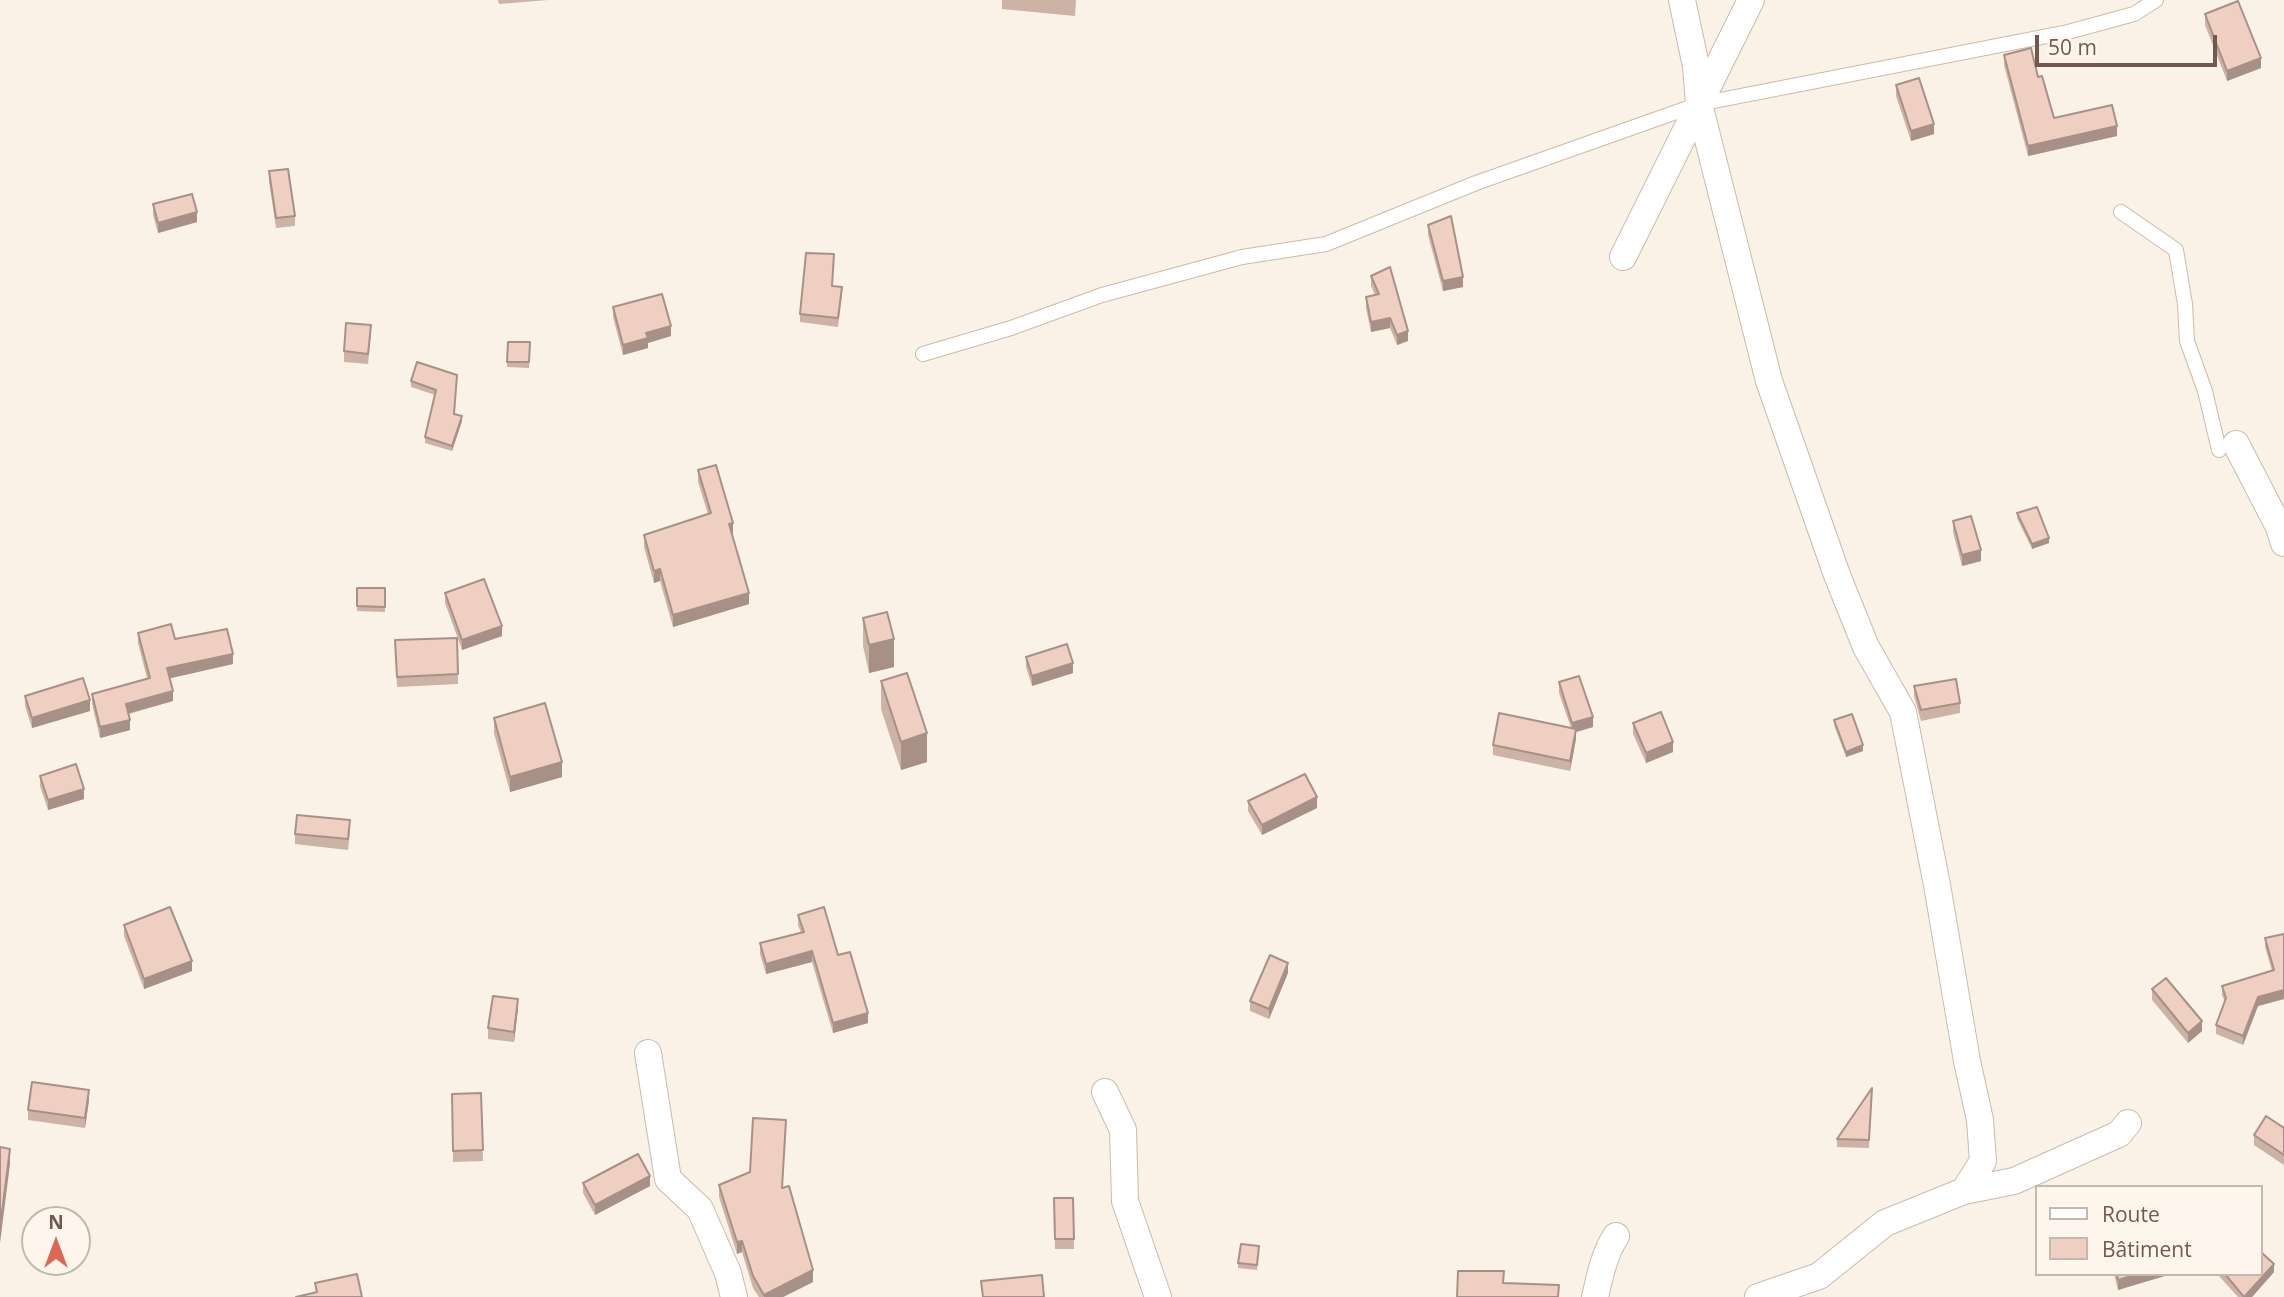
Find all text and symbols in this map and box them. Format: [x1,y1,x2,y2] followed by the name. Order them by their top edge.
[2039,21,2221,65] scale bar
[2048,33,2097,61] text: 50 m
[2036,1185,2263,1276] legend
[2102,1200,2160,1228] text: Route
[21,1206,91,1276] north arrow
[48,1209,64,1235] text: N
[2102,1235,2192,1263] text: Bâtiment

